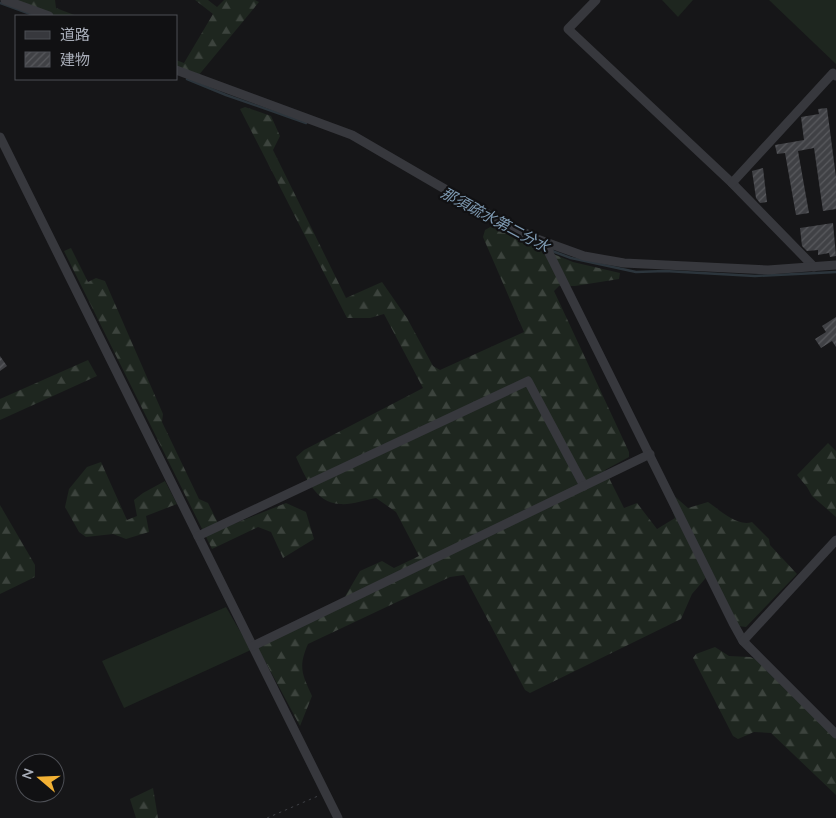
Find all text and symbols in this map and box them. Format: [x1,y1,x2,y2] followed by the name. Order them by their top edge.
[15,15,178,80] legend
[60,25,90,44] text: 道路
[60,50,90,69] text: 建物
[438,183,554,257] water label: 那須疏水第二分水
[15,753,65,803] north arrow
[18,766,38,782] text: N

